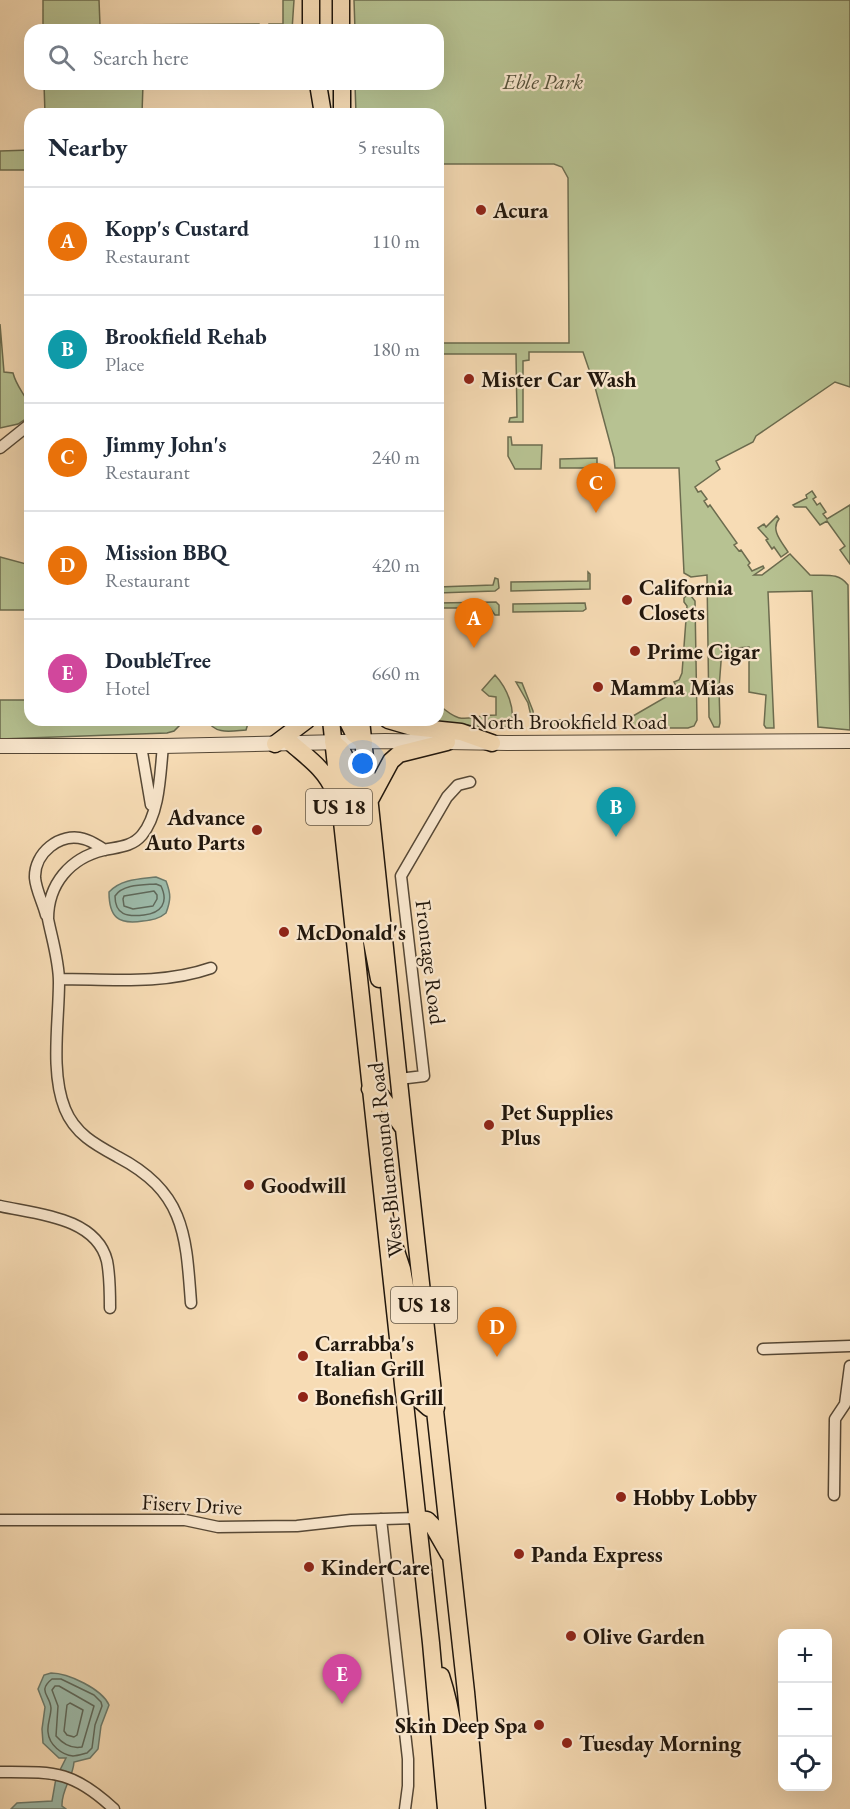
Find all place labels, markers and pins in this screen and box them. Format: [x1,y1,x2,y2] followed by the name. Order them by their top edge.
[492,196,549,225] place label: Acura
[474,203,488,217] marker: Acura
[481,365,637,394] place label: Mister Car Wash
[462,372,476,386] marker: Mister Car Wash
[576,464,616,513] pin: C
[639,573,733,627] place label: California Closets
[620,593,634,607] marker: California Closets
[454,598,494,648] pin: A
[647,637,761,666] place label: Prime Cigar
[628,644,642,658] marker: Prime Cigar
[610,673,734,702] place label: Mamma Mias
[591,680,605,694] marker: Mamma Mias
[596,788,636,837] pin: B
[144,803,245,857] place label: Advance Auto Parts
[250,823,264,837] marker: Advance Auto Parts
[296,918,406,947] place label: McDonald's
[277,925,291,939] marker: McDonald's
[501,1098,613,1152] place label: Pet Supplies Plus
[482,1118,496,1132] marker: Pet Supplies Plus
[261,1171,346,1200] place label: Goodwill
[242,1178,256,1192] marker: Goodwill
[478,1308,516,1357] pin: D
[315,1329,425,1383] place label: Carrabba's Italian Grill
[296,1349,310,1363] marker: Carrabba's Italian Grill
[315,1383,444,1412] place label: Bonefish Grill
[296,1390,310,1404] marker: Bonefish Grill
[633,1483,758,1512] place label: Hobby Lobby
[614,1490,628,1504] marker: Hobby Lobby
[531,1540,663,1569] place label: Panda Express
[512,1547,526,1561] marker: Panda Express
[321,1553,430,1582] place label: KinderCare
[302,1560,316,1574] marker: KinderCare
[583,1622,705,1651] place label: Olive Garden
[564,1629,578,1643] marker: Olive Garden
[322,1654,362,1704] pin: E
[395,1711,527,1740] place label: Skin Deep Spa
[532,1718,546,1732] marker: Skin Deep Spa
[579,1729,742,1758] place label: Tuesday Morning
[560,1736,574,1750] marker: Tuesday Morning

